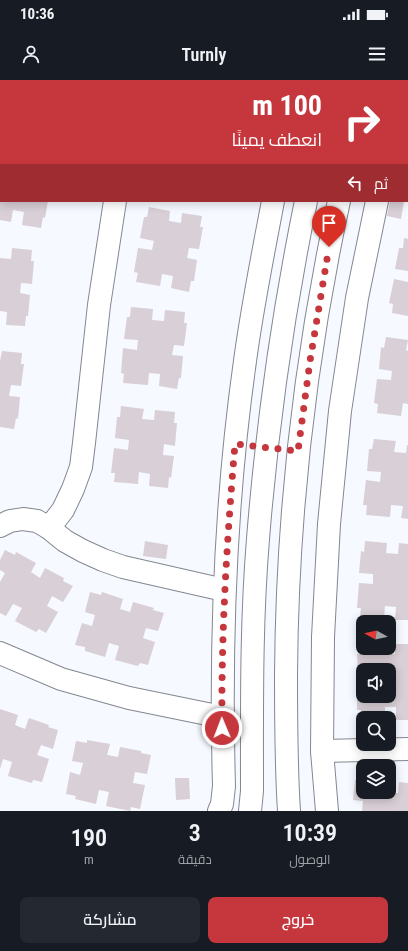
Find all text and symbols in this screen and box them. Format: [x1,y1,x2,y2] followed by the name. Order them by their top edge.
[20,5,54,23] text: 10:36
[20,43,42,65] icon: person
[366,43,388,65] icon: menu
[182,44,226,65] text: Turnly
[252,89,322,122] text: 100 m
[336,96,388,148] icon: right
[231,129,322,150] text: انعطف يمينًا
[344,172,366,194] icon: left
[374,175,388,193] text: ثم
[312,206,346,247] pin
[318,212,340,234] icon: arrive
[356,615,396,655] north arrow
[356,615,396,799] map controls
[356,663,396,703] button: sound
[201,707,243,749] position arrow
[356,711,396,751] button: search
[356,759,396,799] button: layers
[189,819,201,847] text: 3
[283,819,337,847] text: 10:39
[71,824,107,852] text: 190
[84,852,94,867] text: m
[178,852,212,867] text: دقيقة
[289,852,331,867] text: الوصول
[20,897,200,943] button: مشاركة
[208,897,388,943] button: خروج

